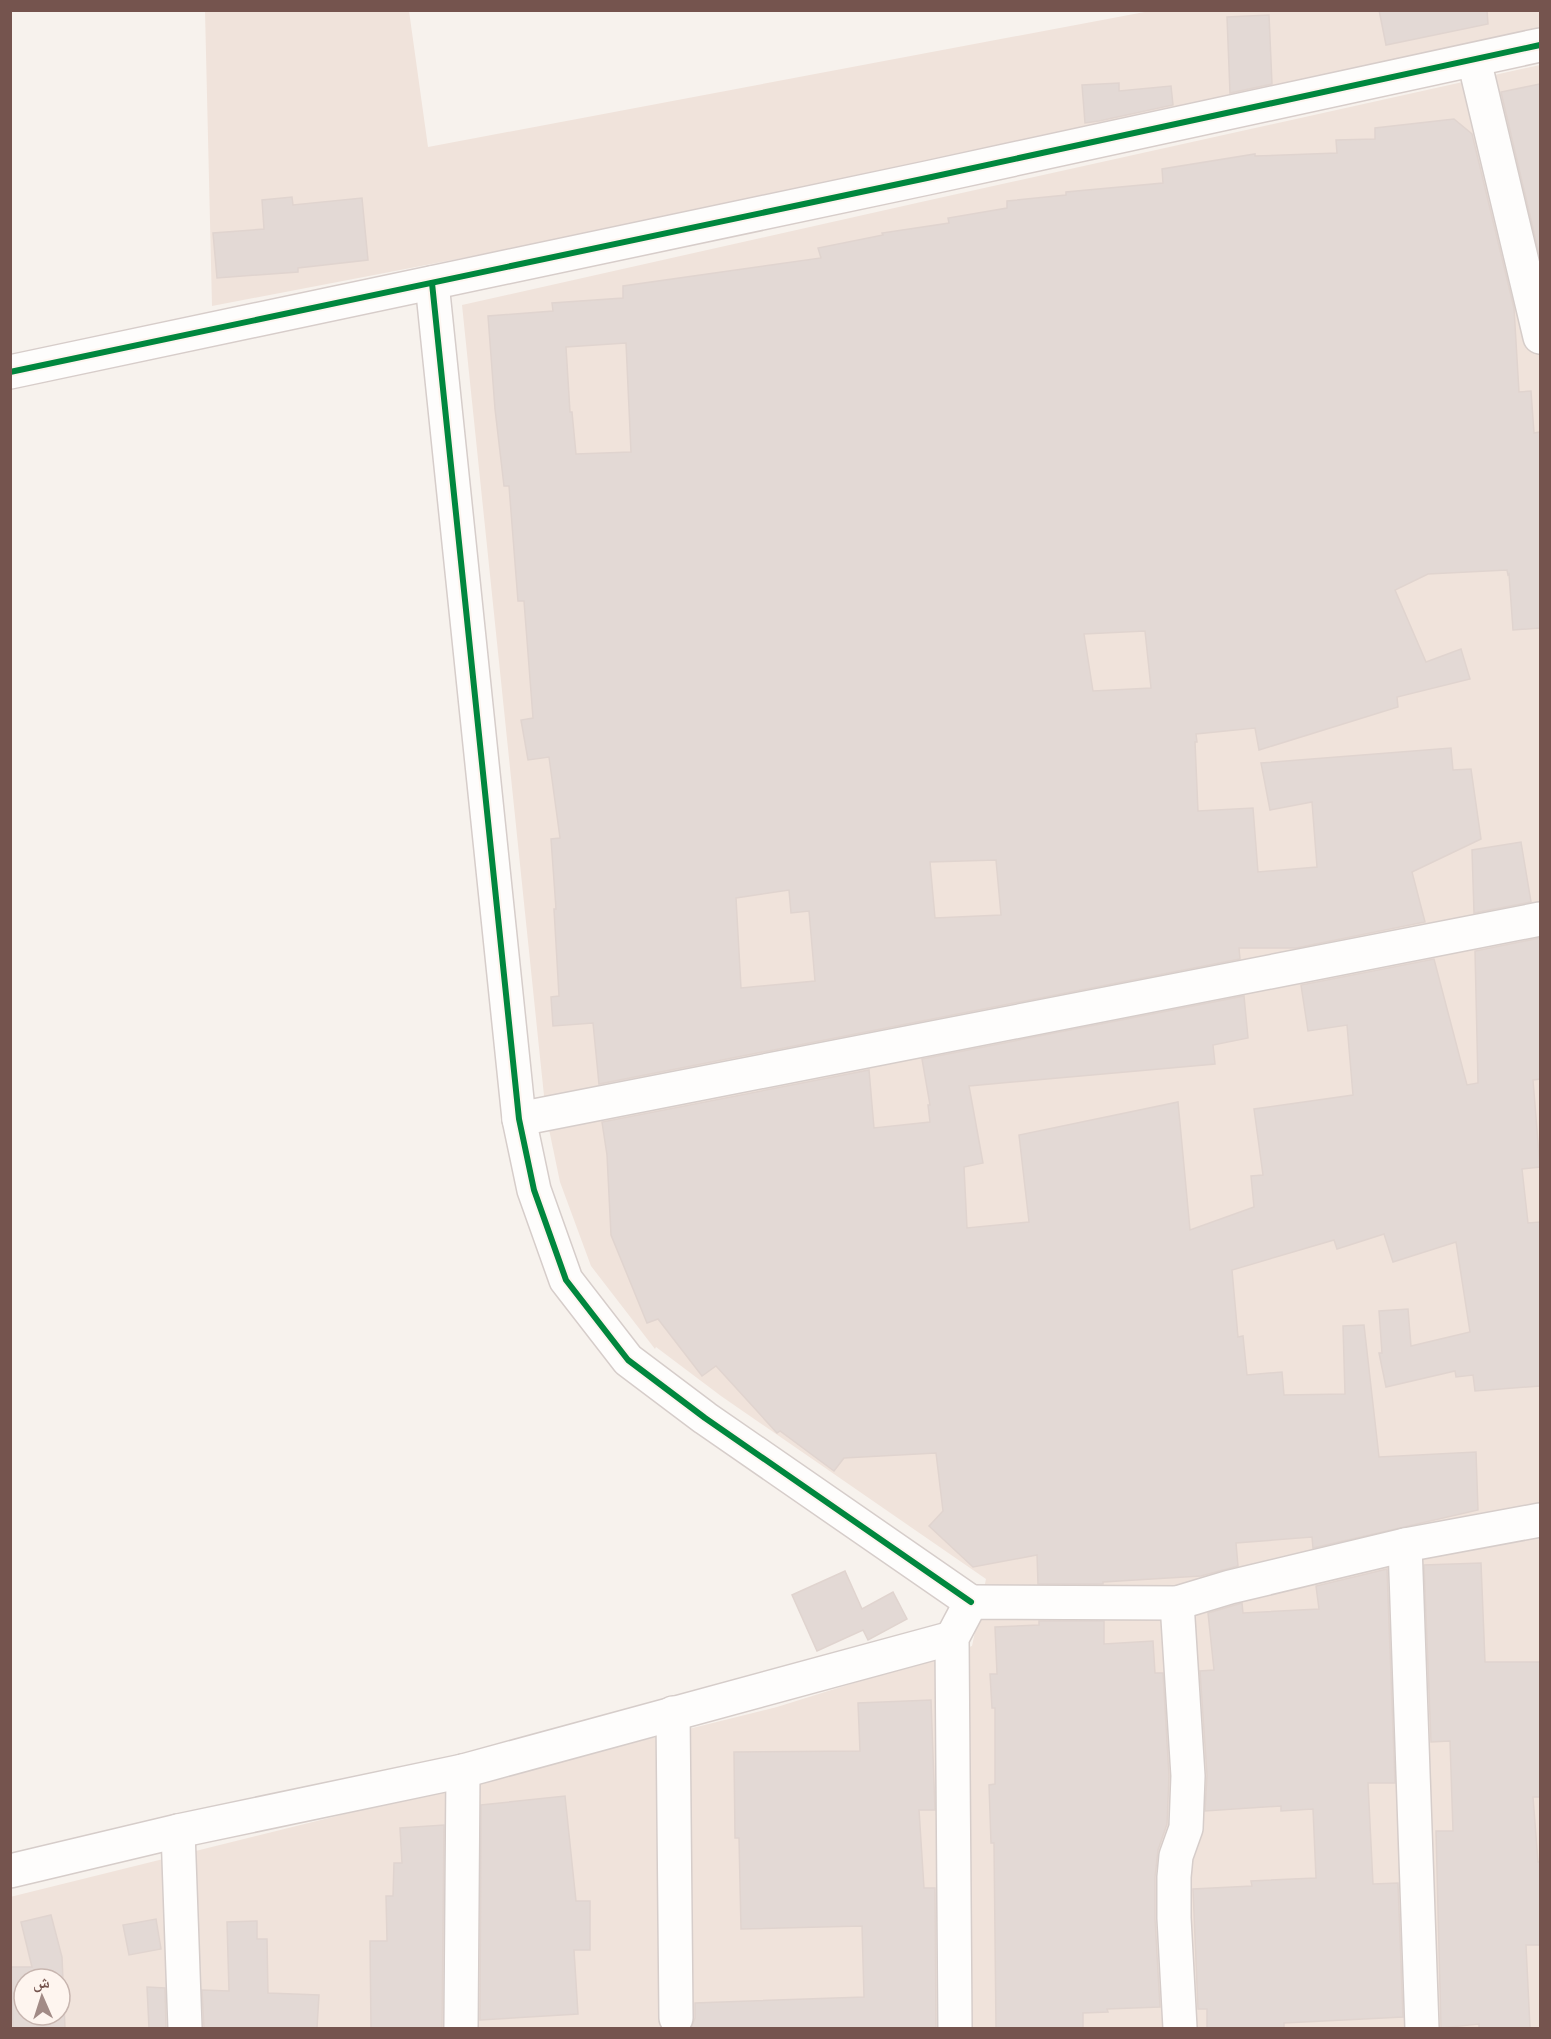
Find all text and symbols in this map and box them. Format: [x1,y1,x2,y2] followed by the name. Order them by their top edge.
[12,1967,72,2027] north arrow
[32,1972,50,1992] text: ش

